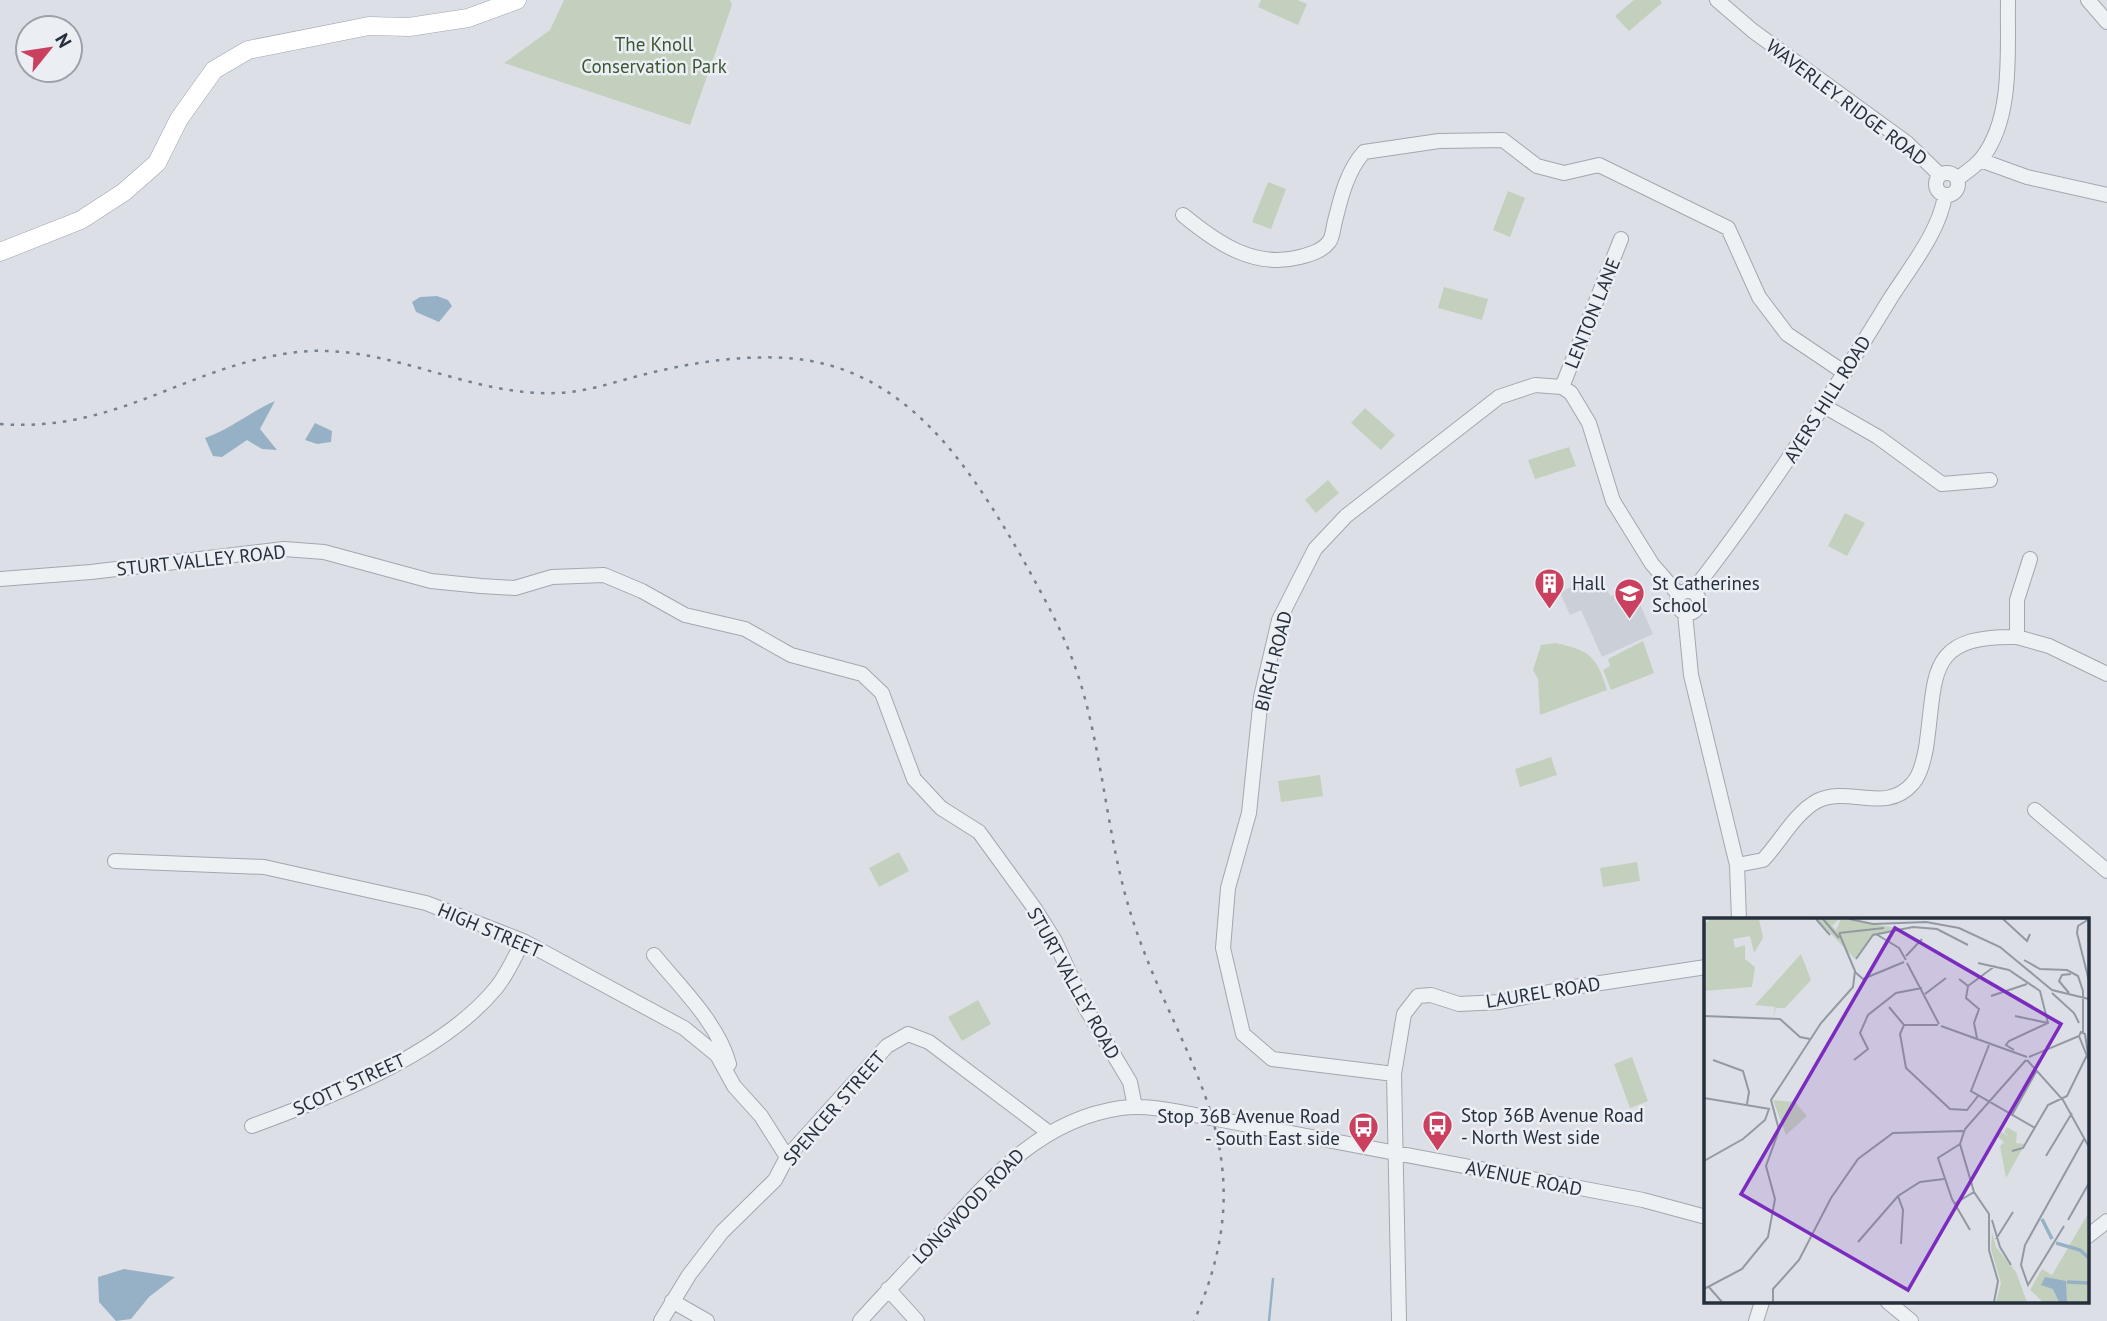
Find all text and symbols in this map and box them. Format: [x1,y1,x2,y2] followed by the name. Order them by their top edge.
[14,14,84,84] north arrow
[50,29,77,52] text: N
[581,32,727,78] park label: The Knoll Conservation Park
[1762,34,1932,170] street label: WAVERLEY RIDGE ROAD
[1559,254,1625,372] street label: LENTON LANE
[1778,331,1876,467] street label: AYERS HILL ROAD
[115,539,287,581] street label: STURT VALLEY ROAD
[1532,566,1566,610] building icon: Hall
[1572,571,1606,595] place label: Hall
[1652,571,1760,617] place label: St Catherines School
[1612,577,1646,621] school or university icon: St Catherines School
[1249,608,1297,714] street label: BIRCH ROAD
[434,897,546,963] street label: HIGH STREET
[1022,903,1126,1063] street label: STURT VALLEY ROAD
[1704,918,2090,1304] inset map
[1484,971,1602,1013] street label: LAUREL ROAD
[778,1045,891,1170] street label: SPENCER STREET
[289,1047,409,1120] street label: SCOTT STREET
[1461,1103,1644,1149] place label: Stop 36B Avenue Road - North West side
[1157,1104,1340,1150] place label: Stop 36B Avenue Road - South East side
[1421,1109,1455,1153] bus stop icon: Stop 36B Avenue Road - North West side
[1346,1110,1380,1154] bus stop icon: Stop 36B Avenue Road - South East side
[907,1143,1029,1269] street label: LONGWOOD ROAD
[1464,1155,1584,1201] street label: AVENUE ROAD

